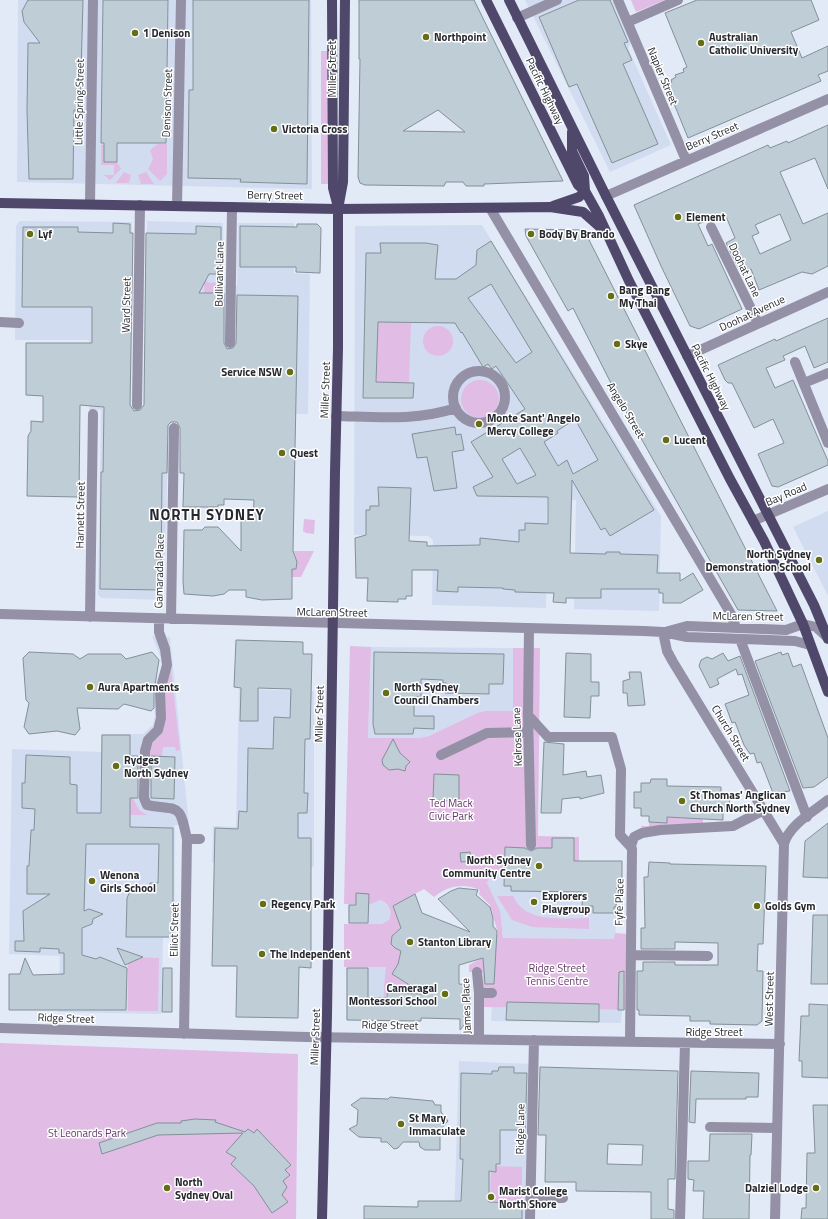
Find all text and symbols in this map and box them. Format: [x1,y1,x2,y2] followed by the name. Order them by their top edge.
[143,25,190,41] place label: 1 Denison
[130,28,140,38] marker: 1 Denison
[434,29,486,45] place label: Northpoint
[709,29,799,58] place label: Australian Catholic University
[421,32,431,42] marker: Northpoint
[696,38,706,48] marker: Australian Catholic University
[324,40,340,97] street label: Miller Street
[644,45,682,107] street label: Napier Street
[522,55,568,128] street label: Pacific Highway
[70,59,88,145] street label: Little Spring Street
[158,68,176,138] street label: Denison Street
[683,118,741,154] street label: Berry Street
[282,121,348,137] place label: Victoria Cross
[269,124,279,134] marker: Victoria Cross
[247,187,303,203] street label: Berry Street
[686,209,726,225] place label: Element
[673,212,683,222] marker: Element
[38,226,52,242] place label: Lyf
[539,226,615,242] place label: Body By Brando
[25,229,35,239] marker: Lyf
[526,229,536,239] marker: Body By Brando
[725,240,765,300] street label: Doohat Lane
[210,241,228,307] street label: Bullivant Lane
[118,277,134,333] street label: Ward Street
[619,282,670,311] place label: Bang Bang My Thai
[606,291,616,301] marker: Bang Bang My Thai
[717,291,788,335] street label: Doohat Avenue
[625,336,648,352] place label: Skye
[612,339,622,349] marker: Skye
[687,341,735,414] street label: Pacific Highway
[316,361,334,419] street label: Miller Street
[221,364,283,380] place label: Service NSW
[285,367,295,377] marker: Service NSW
[603,379,649,441] street label: Angelo Street
[487,410,580,439] place label: Monte Sant' Angelo Mercy College
[474,419,484,429] marker: Monte Sant' Angelo Mercy College
[674,432,706,448] place label: Lucent
[661,435,671,445] marker: Lucent
[290,445,318,461] place label: Quest
[277,448,287,458] marker: Quest
[763,478,809,510] street label: Bay Road
[71,481,89,548] street label: Harnett Street
[149,503,265,526] district label: NORTH SYDNEY
[150,533,168,609] street label: Gamarada Place
[705,546,811,575] place label: North Sydney Demonstration School
[814,555,824,565] marker: North Sydney Demonstration School
[297,603,368,621] street label: McLaren Street
[713,607,784,625] street label: McLaren Street
[98,679,179,695] place label: Aura Apartments
[394,679,479,708] place label: North Sydney Council Chambers
[85,682,95,692] marker: Aura Apartments
[311,685,327,743] street label: Miller Street
[381,688,391,698] marker: North Sydney Council Chambers
[708,702,754,764] street label: Church Street
[508,707,526,767] street label: Kelrose Lane
[124,752,189,781] place label: Rydges North Sydney
[111,761,121,771] marker: Rydges North Sydney
[690,787,791,816] place label: St Thomas' Anglican Church North Sydney
[429,795,474,824] park label: Ted Mack Civic Park
[677,796,687,806] marker: St Thomas' Anglican Church North Sydney
[443,852,531,881] place label: North Sydney Community Centre
[534,861,544,871] marker: North Sydney Community Centre
[100,867,156,896] place label: Wenona Girls School
[87,876,97,886] marker: Wenona Girls School
[611,878,627,926] street label: Fyfe Place
[542,888,590,917] place label: Explorers Playgroup
[271,896,336,912] place label: Regency Park
[529,897,539,907] marker: Explorers Playgroup
[765,898,816,914] place label: Golds Gym
[258,899,268,909] marker: Regency Park
[752,901,762,911] marker: Golds Gym
[166,903,182,957] street label: Elliot Street
[418,934,492,950] place label: Stanton Library
[405,937,415,947] marker: Stanton Library
[270,946,350,962] place label: The Independent
[257,949,267,959] marker: The Independent
[526,960,589,989] park label: Ridge Street Tennis Centre
[761,971,777,1027] street label: West Street
[457,977,475,1034] street label: James Place
[349,980,437,1009] place label: Cameragal Montessori School
[440,989,450,999] marker: Cameragal Montessori School
[306,1008,324,1066] street label: Miller Street
[37,1009,95,1027] street label: Ridge Street
[361,1017,419,1033] street label: Ridge Street
[686,1024,743,1040] street label: Ridge Street
[512,1103,528,1155] street label: Ridge Lane
[409,1110,466,1139] place label: St Mary Immaculate
[396,1119,406,1129] marker: St Mary Immaculate
[48,1125,127,1141] park label: St Leonards Park
[175,1174,233,1203] place label: North Sydney Oval
[745,1180,808,1196] place label: Dalziel Lodge
[162,1183,172,1193] marker: North Sydney Oval
[499,1183,568,1212] place label: Marist College North Shore
[811,1183,821,1193] marker: Dalziel Lodge
[486,1192,496,1202] marker: Marist College North Shore

